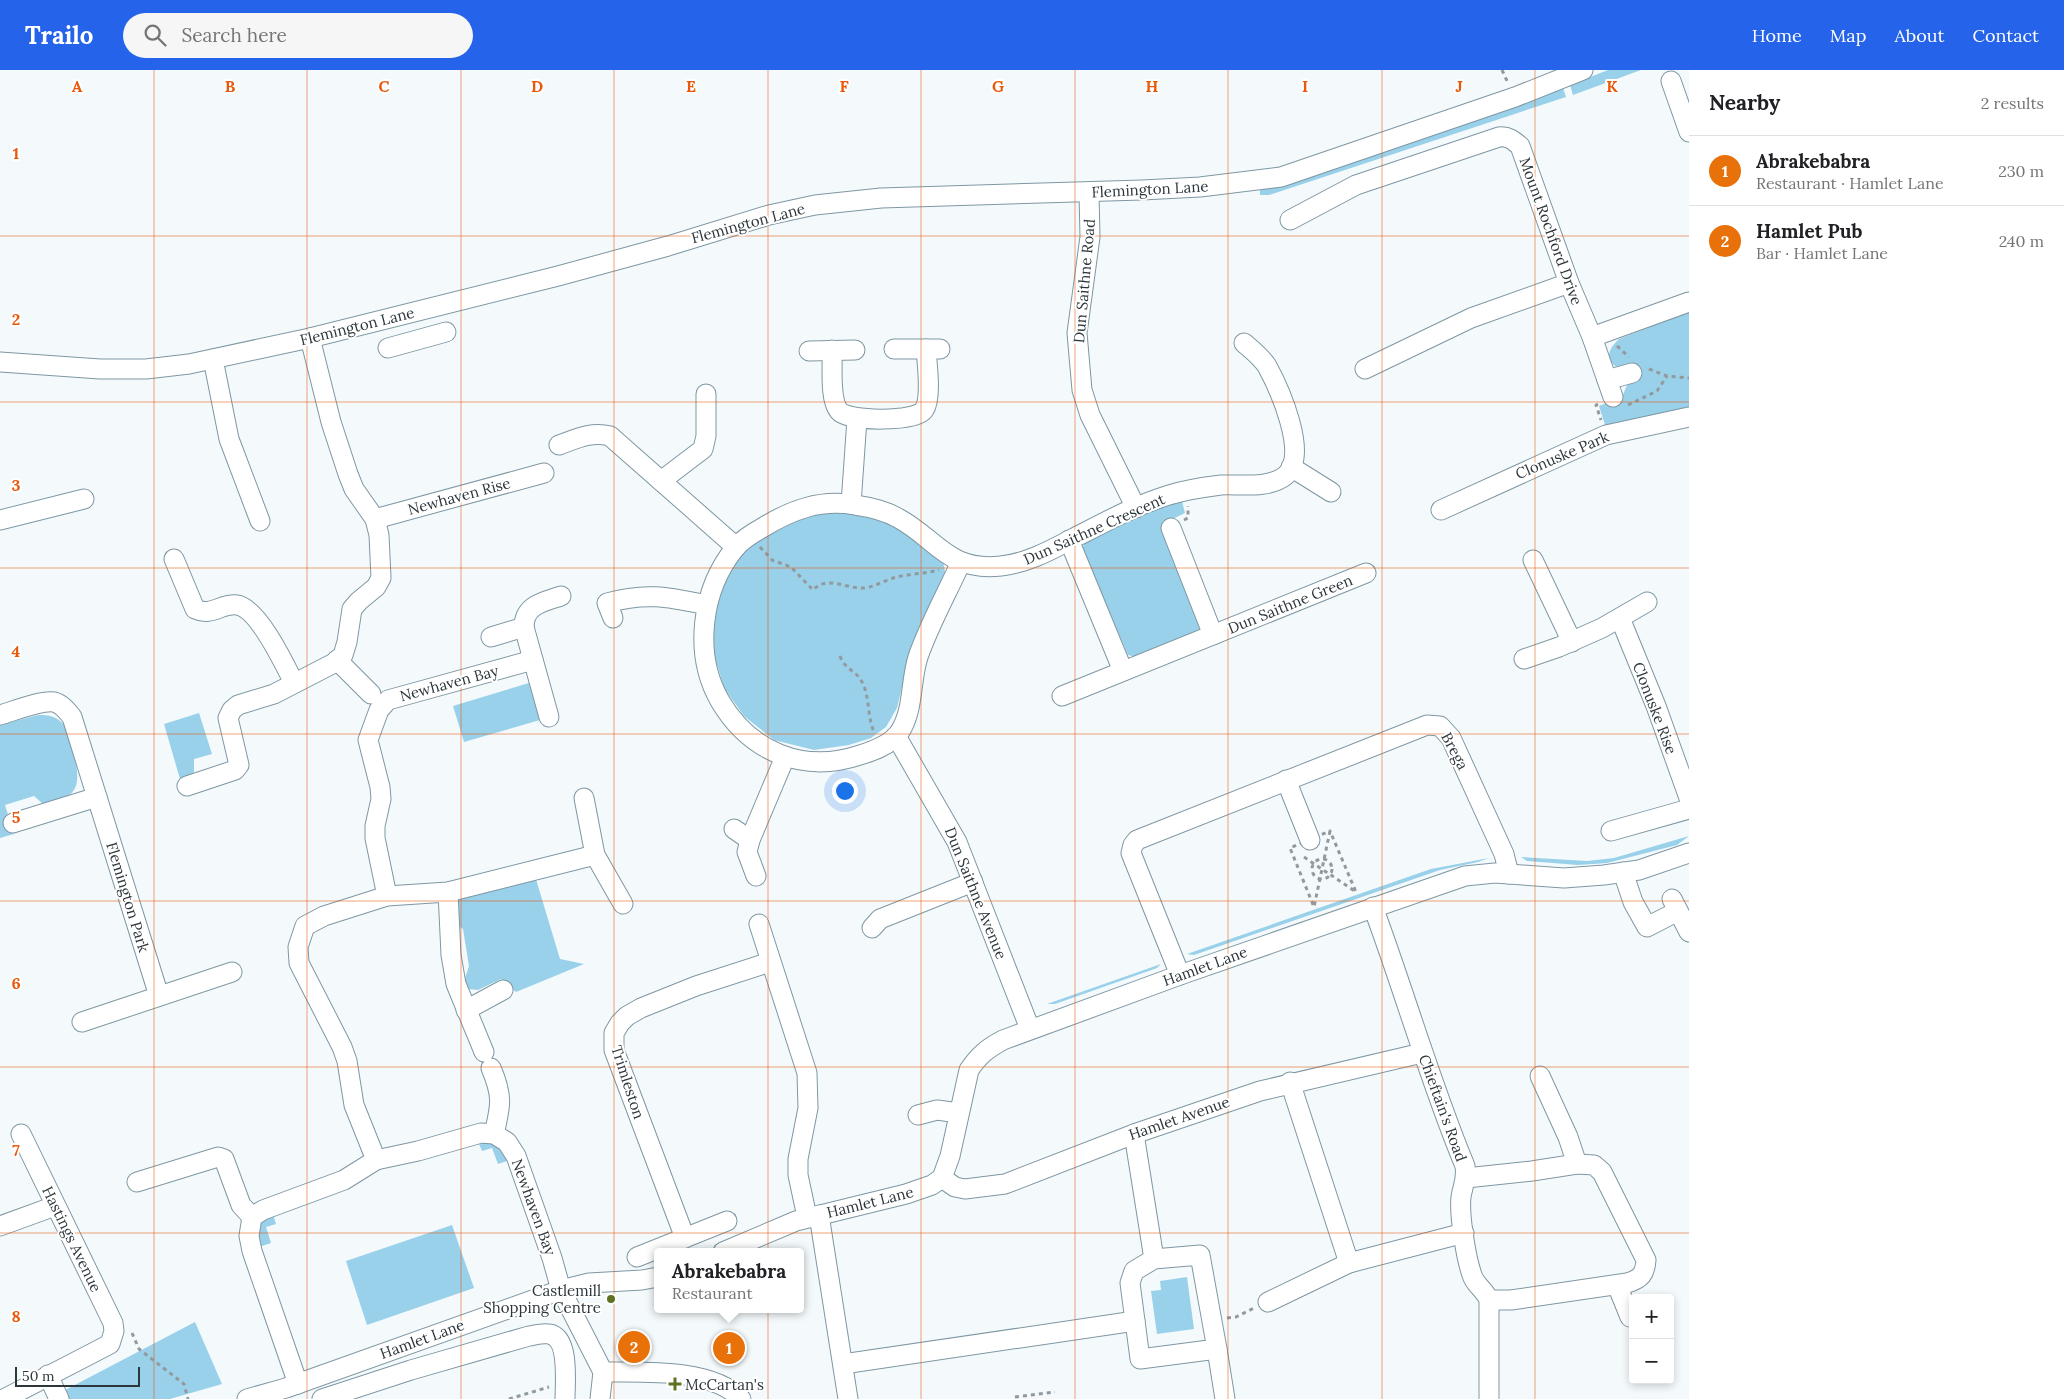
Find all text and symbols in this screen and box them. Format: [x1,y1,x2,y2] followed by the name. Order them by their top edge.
[123,13,473,58] search box
[25,20,93,51] text: Trailo
[141,21,169,49] icon: search
[181,23,287,47] text: Search here
[1752,24,1802,47] text: Home
[1830,24,1866,47] text: Map
[1894,24,1944,47] text: About
[1972,24,2039,47] text: Contact
[72,76,83,96] text: A
[225,76,236,96] text: B
[378,76,390,96] text: C
[531,76,543,96] text: D
[686,76,696,96] text: E
[839,76,849,96] text: F
[992,76,1004,96] text: G
[1146,76,1159,96] text: H
[1302,76,1308,96] text: I
[1455,76,1463,96] text: J
[1606,76,1618,96] text: K
[1709,89,1780,116] text: Nearby
[1981,93,2044,113] text: 2 results
[13,143,19,163] text: 1
[1756,149,1870,173] text: Abrakebabra
[1515,155,1587,307] street label: Mount Rochford Drive
[1722,161,1728,181] text: 1
[1998,161,2044,181] text: 230 m
[1756,173,1944,193] text: Restaurant · Hamlet Lane
[1091,176,1209,202] street label: Flemington Lane
[689,199,807,247] street label: Flemington Lane
[1069,218,1099,344] street label: Dun Saithne Road
[1756,219,1862,243] text: Hamlet Pub
[1721,231,1729,251] text: 2
[1999,231,2044,251] text: 240 m
[1756,243,1888,263] text: Bar · Hamlet Lane
[298,303,416,349] street label: Flemington Lane
[12,309,20,329] text: 2
[1512,427,1612,483] street label: Clonuske Park
[406,473,512,519] street label: Newhaven Rise
[12,475,21,495] text: 3
[1020,489,1168,569] street label: Dun Saithne Crescent
[1225,570,1355,638] street label: Dun Saithne Green
[12,641,21,661] text: 4
[1629,659,1681,757] street label: Clonuske Rise
[398,661,501,705] street label: Newhaven Bay
[1437,729,1473,773] street label: Brega
[832,778,858,804] your location
[12,807,21,827] text: 5
[941,824,1011,962] street label: Dun Saithne Avenue
[102,840,154,954] street label: Flemington Park
[1160,942,1250,990] street label: Hamlet Lane
[11,973,21,993] text: 6
[607,1043,649,1121] street label: Trimleston
[1415,1052,1471,1164] street label: Chieftain's Road
[1126,1092,1232,1144] street label: Hamlet Avenue
[12,1140,20,1160] text: 7
[508,1156,560,1258] street label: Newhaven Bay
[825,1182,915,1222] street label: Hamlet Lane
[38,1183,106,1295] street label: Hastings Avenue
[654,1248,804,1313] popup
[672,1259,786,1283] text: Abrakebabra
[483,1281,601,1317] place label: Castlemill Shopping Centre
[672,1283,753,1303] text: Restaurant
[605,1293,617,1305] marker: Castlemill Shopping Centre
[1629,1294,1674,1384] map controls
[1629,1294,1674,1339] button: +
[11,1306,21,1326] text: 8
[377,1315,467,1363] street label: Hamlet Lane
[618,1328,650,1366] pin: 2
[713,1329,745,1367] pin: 1
[1629,1339,1674,1384] button: −
[15,1364,140,1387] scale bar
[22,1367,55,1385] text: 50 m
[685,1375,764,1394] place label: McCartan's
[669,1378,681,1390] marker: McCartan's

